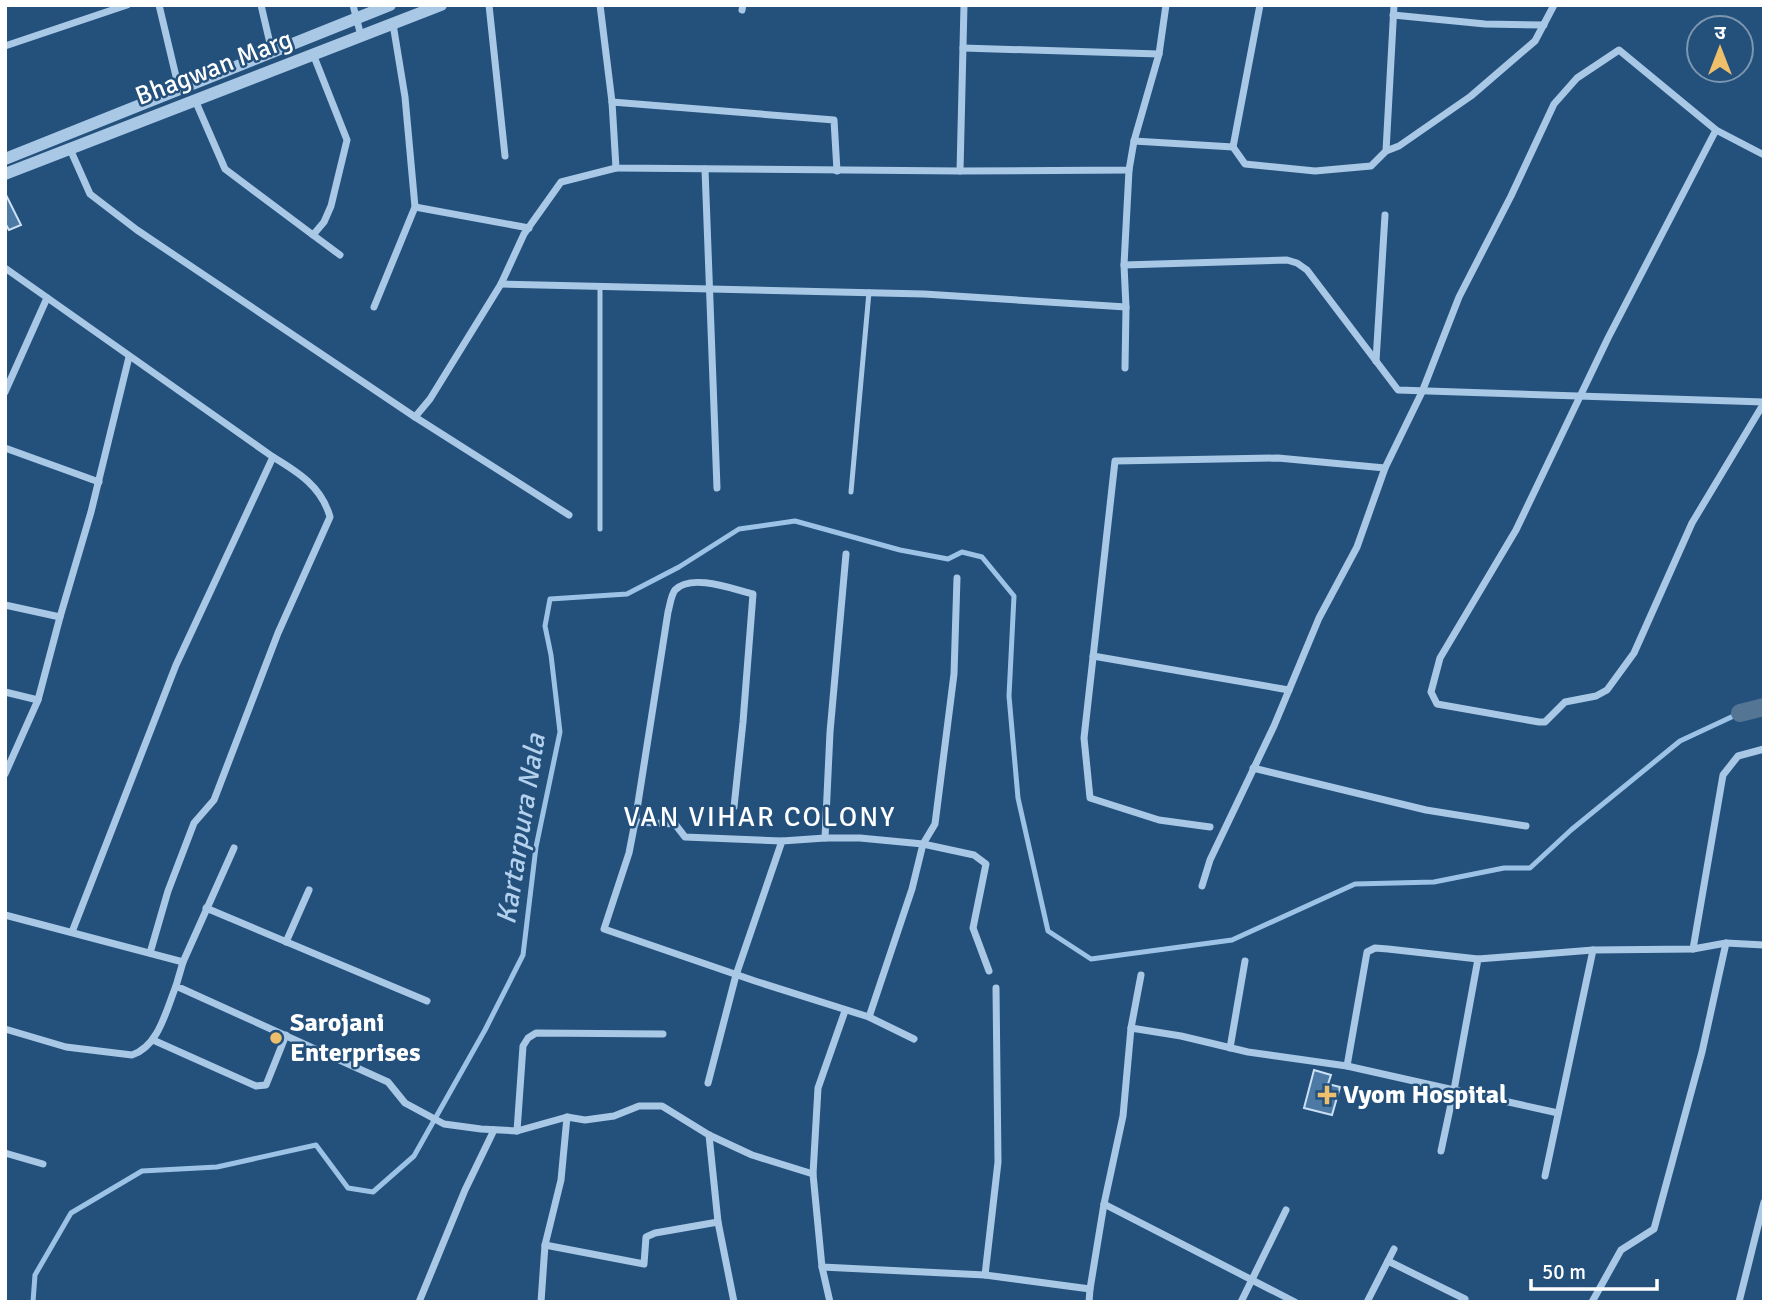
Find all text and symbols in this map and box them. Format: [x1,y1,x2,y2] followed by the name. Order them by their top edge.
[1685,14,1755,84] north arrow
[1714,21,1726,45] text: उ
[131,23,297,113] street label: Bhagwan Marg
[489,731,553,927] water label: Kartarpura Nala
[624,800,896,834] district label: VAN VIHAR COLONY
[290,1007,420,1069] place label: Sarojani Enterprises
[268,1030,284,1046] marker: Sarojani Enterprises
[1343,1079,1507,1111] place label: Vyom Hospital
[1317,1085,1337,1105] marker: Vyom Hospital
[1531,1248,1657,1292] scale bar
[1542,1259,1586,1285] text: 50 m

